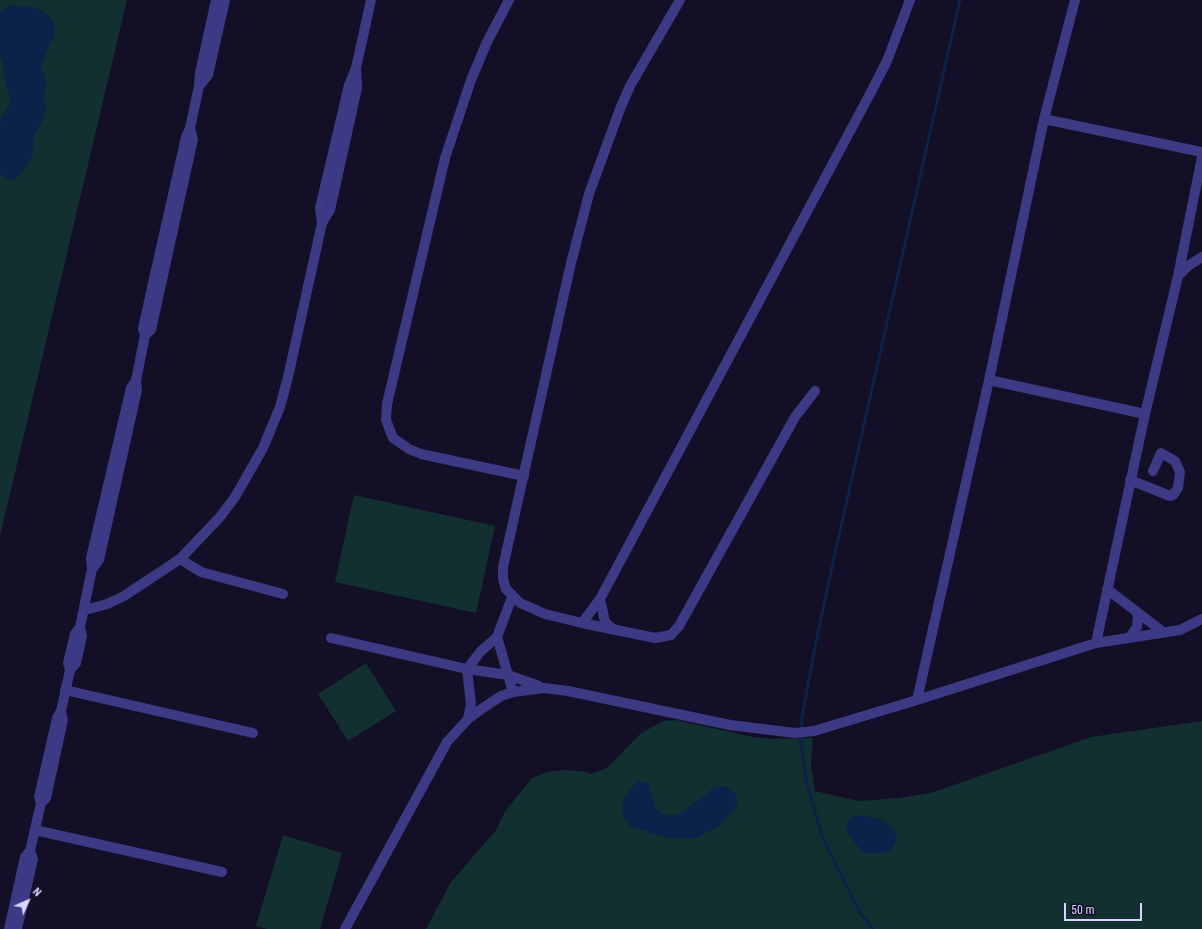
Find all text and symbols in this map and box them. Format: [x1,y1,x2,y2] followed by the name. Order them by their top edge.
[8,881,48,921] north arrow
[30,885,44,899] text: N
[1066,895,1144,921] scale bar
[1071,903,1095,917] text: 50 m

